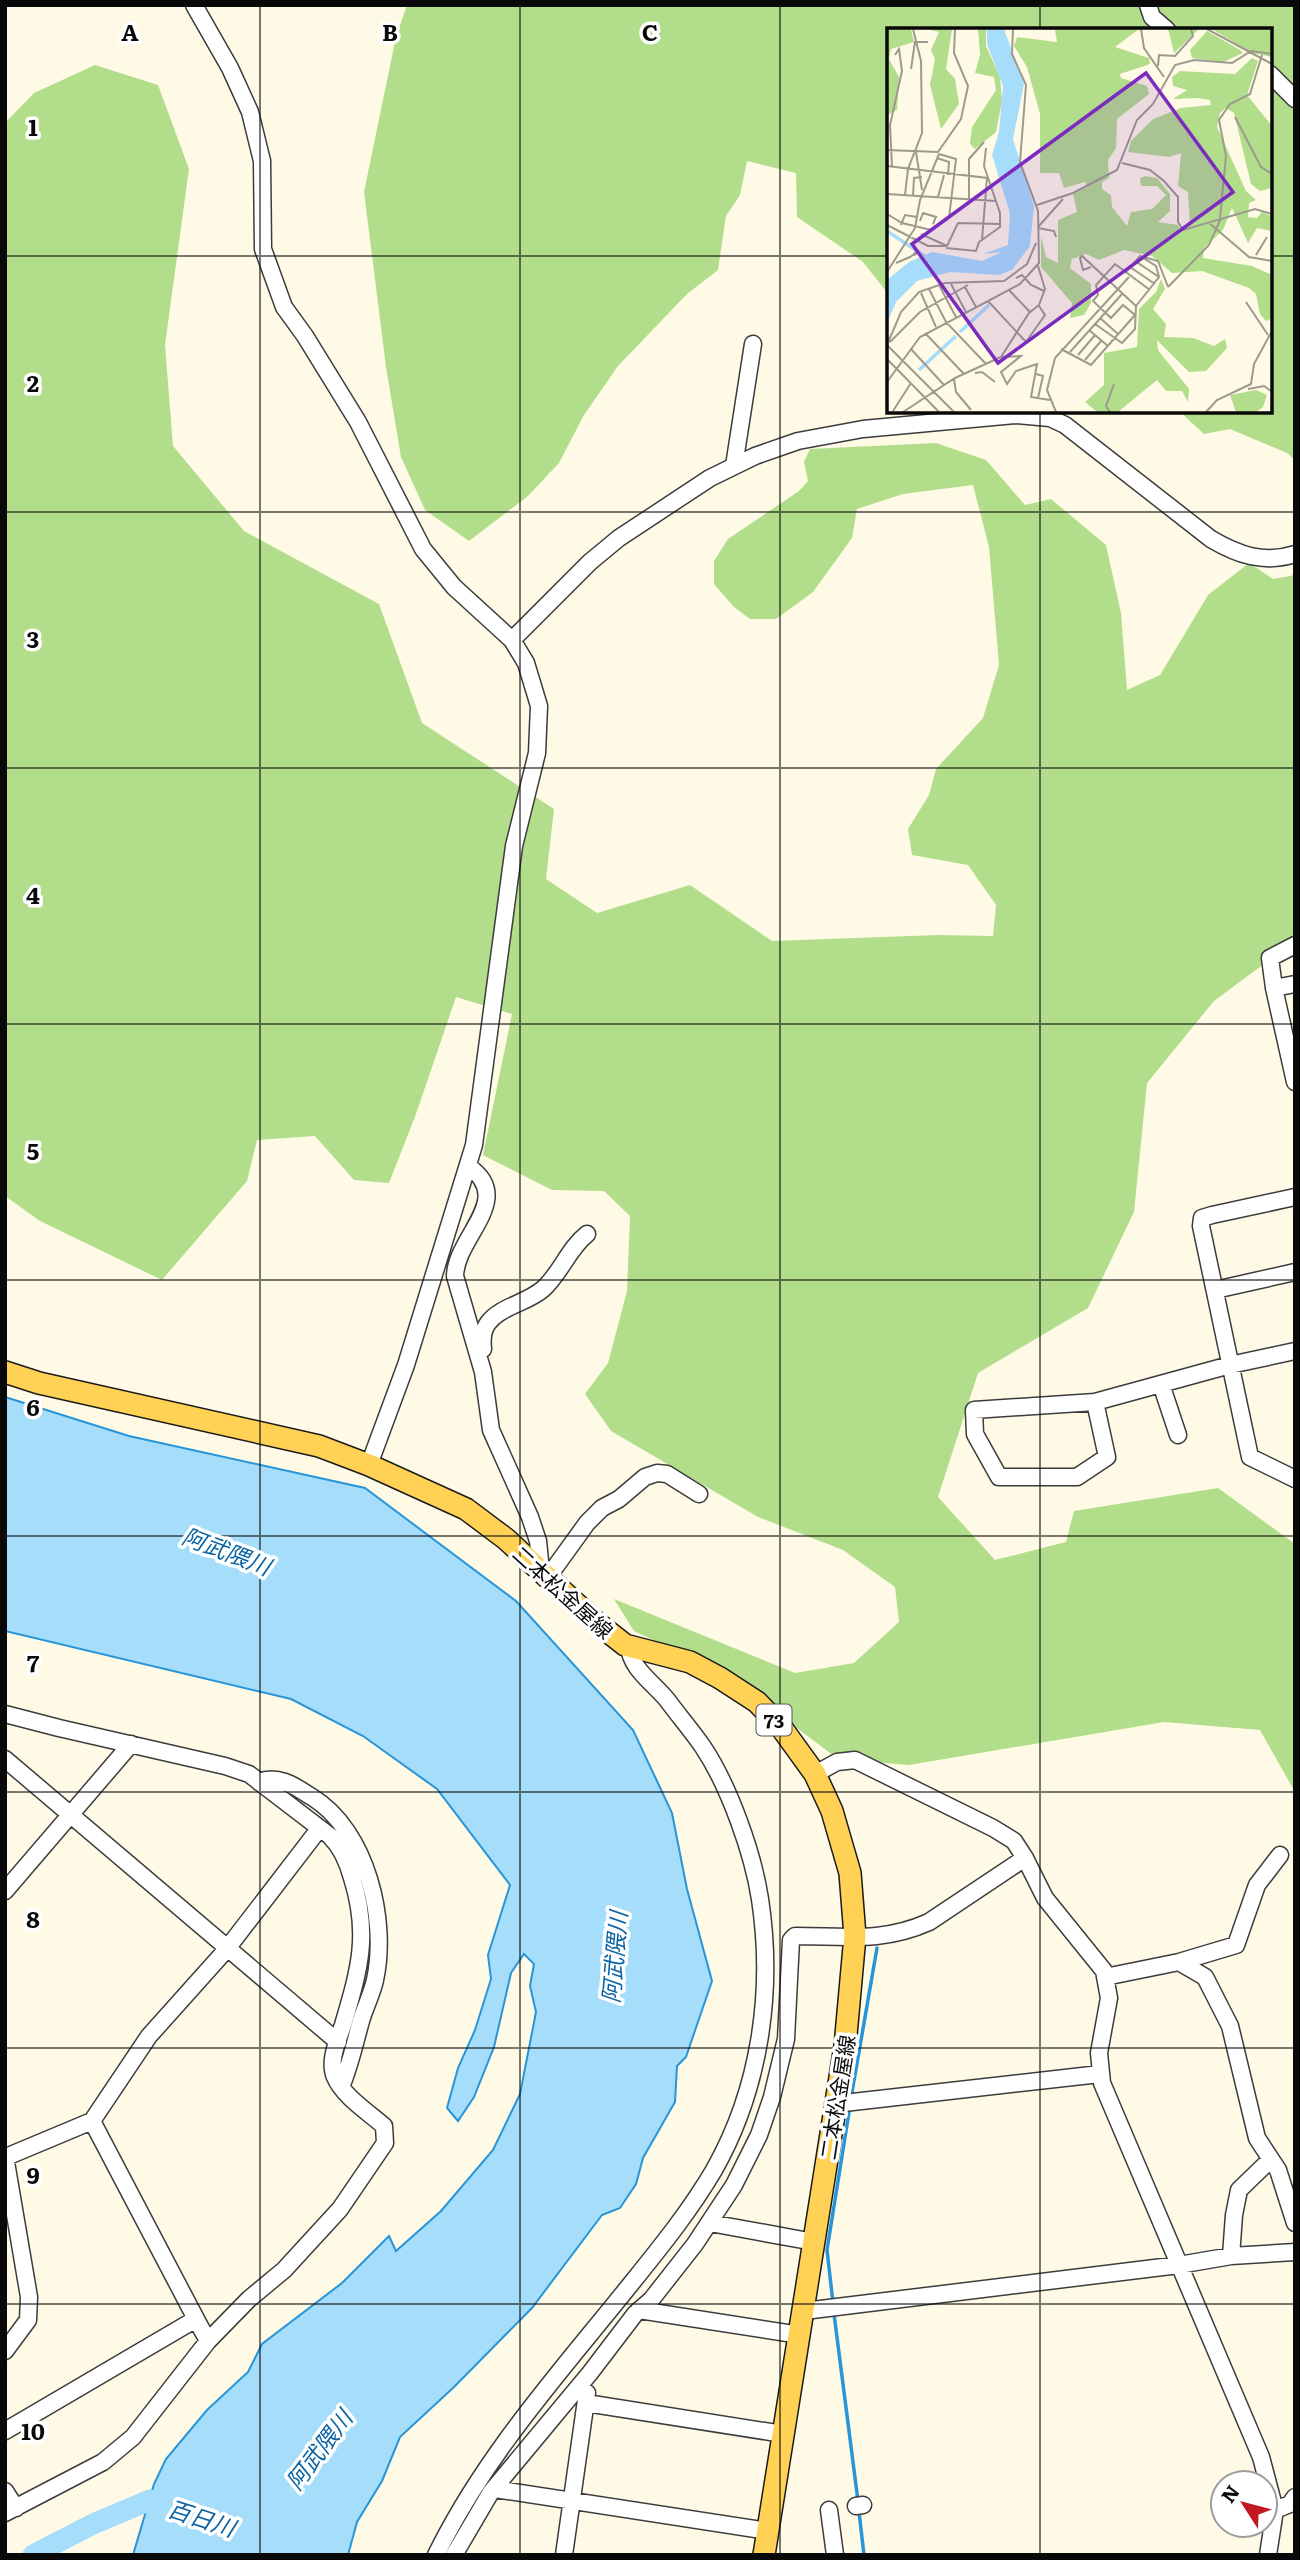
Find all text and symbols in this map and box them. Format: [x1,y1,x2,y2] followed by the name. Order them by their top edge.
[121,14,139,48] text: A
[382,14,398,48] text: B
[642,14,658,48] text: C
[887,28,1272,413] inset map
[28,109,38,143] text: 1
[27,365,39,399] text: 2
[27,621,39,655] text: 3
[26,877,40,911] text: 4
[27,1133,39,1167] text: 5
[26,1389,40,1423] text: 6
[178,1518,279,1583] water label: 阿武隈川
[507,1537,621,1645] street label: 二本松金屋線
[27,1645,40,1679] text: 7
[756,1704,792,1736] road number: 73
[26,1901,40,1935] text: 8
[592,1907,634,2004] water label: 阿武隈川
[811,2032,861,2162] street label: 二本松金屋線
[26,2157,40,2191] text: 9
[277,2400,361,2496] water label: 阿武隈川
[21,2413,45,2447] text: 10
[1209,2469,1279,2539] north arrow
[1213,2479,1245,2508] text: N
[164,2490,243,2545] water label: 百日川

